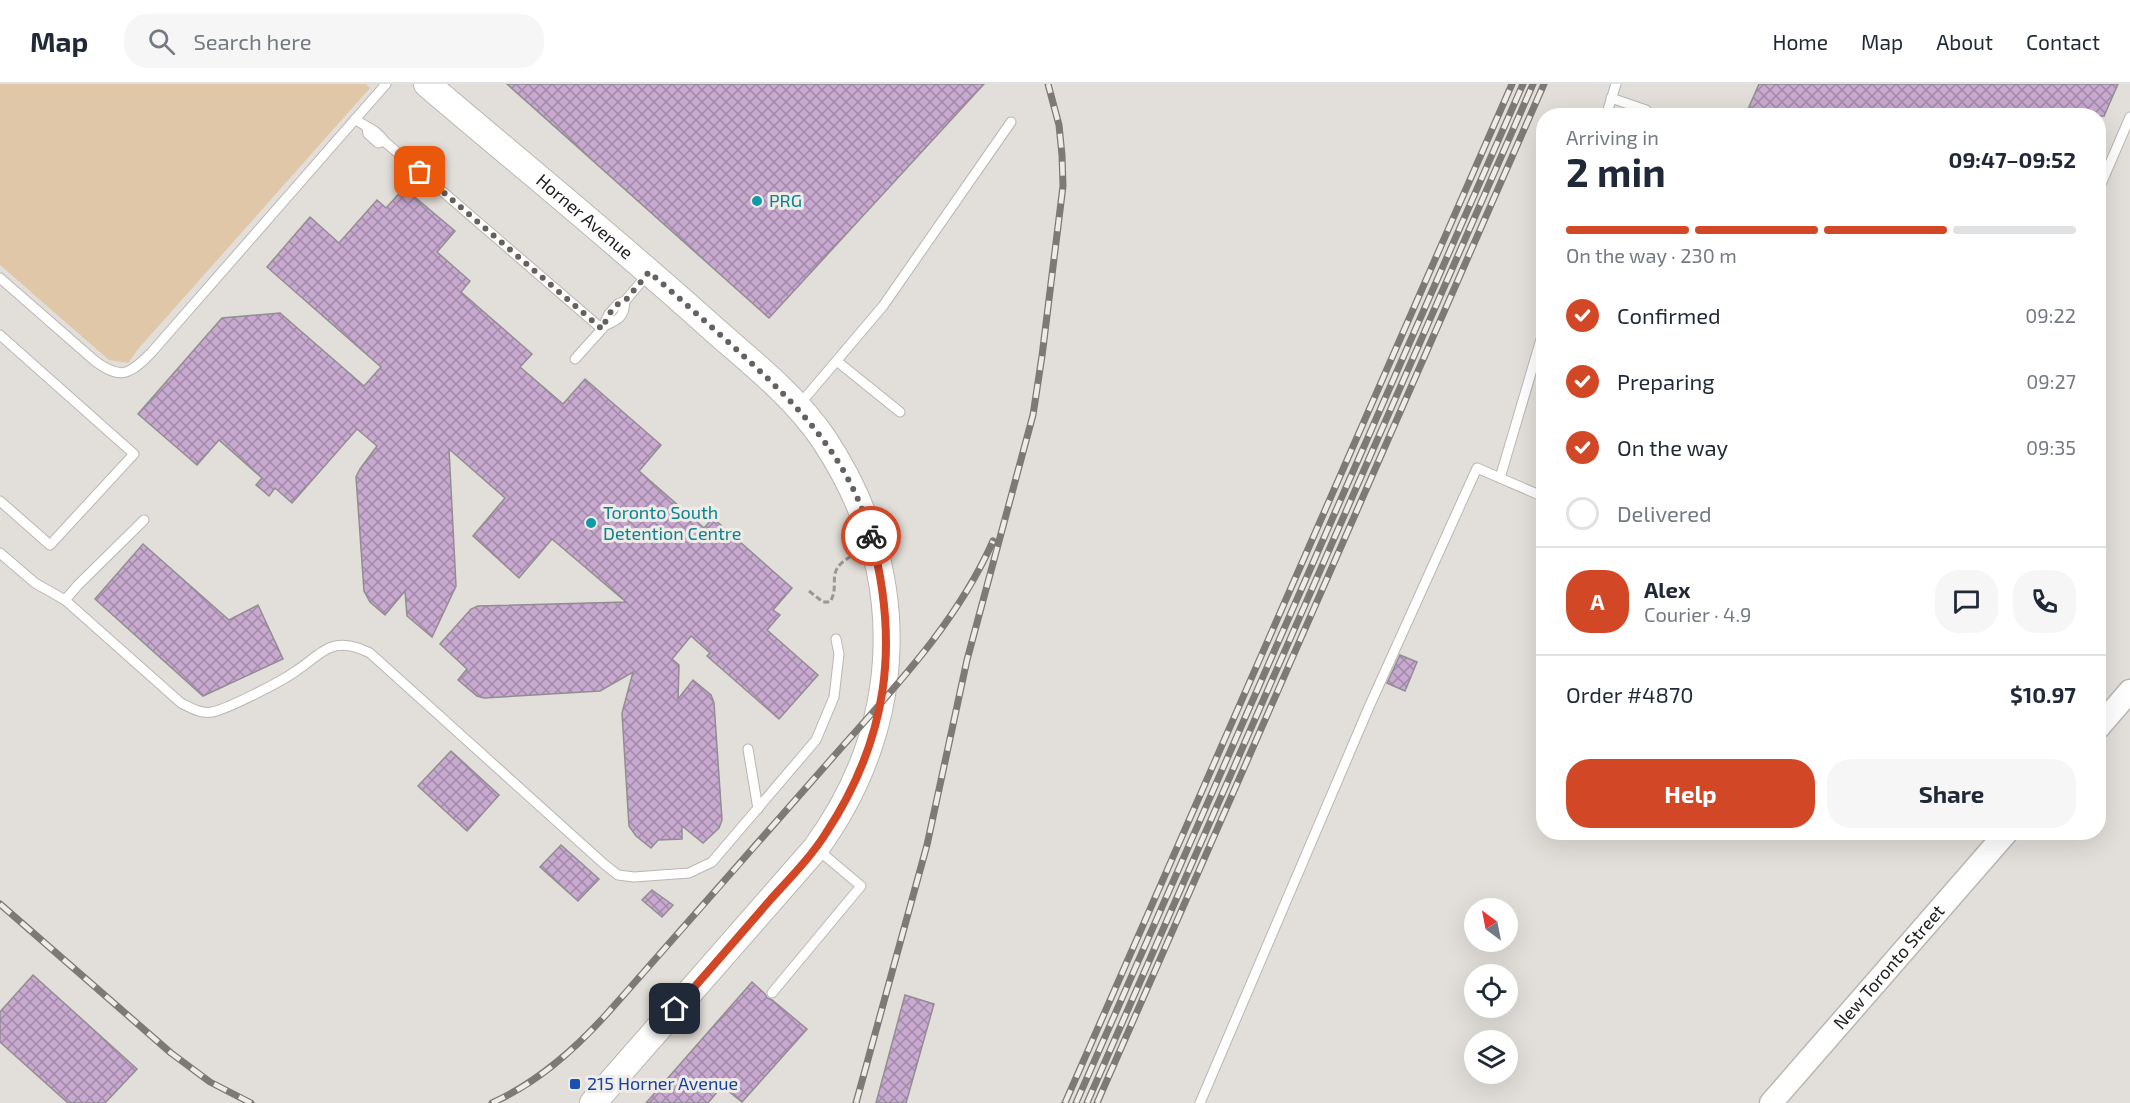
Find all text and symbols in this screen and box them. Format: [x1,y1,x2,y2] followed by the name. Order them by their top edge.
[124,14,544,68] search box
[30,24,88,58] text: Map
[145,25,178,58] icon: search
[193,28,312,54] text: Search here
[1772,29,1828,54] text: Home
[1861,29,1903,54] text: Map
[1936,29,1993,54] text: About
[2026,29,2100,54] text: Contact
[1566,125,1659,149] text: Arriving in
[394,146,445,197] pin
[1949,146,2076,172] text: 09:47–09:52
[1566,148,1666,195] text: 2 min
[403,155,436,188] icon: bag
[532,169,638,263] street label: Horner Avenue
[769,189,802,211] place label: PRG
[750,194,764,208] marker: PRG
[1566,243,1737,267] text: On the way · 230 m
[1566,299,1599,332] icon: check
[1617,302,1721,328] text: Confirmed
[2025,303,2076,327] text: 09:22
[1566,365,1599,398] icon: check
[1617,368,1715,394] text: Preparing
[2026,369,2076,393] text: 09:27
[1566,431,1599,464] icon: check
[1617,434,1728,460] text: On the way
[2026,435,2076,459] text: 09:35
[1617,500,1712,526] text: Delivered
[603,501,742,544] place label: Toronto South Detention Centre
[841,506,901,566] courier
[584,516,598,530] marker: Toronto South Detention Centre
[855,520,888,553] icon: bike
[1935,570,1998,633] button: chat
[2013,570,2076,633] button: phone
[1644,576,1690,602] text: Alex
[1590,588,1605,614] text: A
[1644,602,1751,626] text: Courier · 4.9
[1566,681,1693,707] text: Order #4870
[2010,681,2076,707] text: $10.97
[1566,759,1815,828] button: Help
[1827,759,2076,828] button: Share
[1464,898,1518,952] north arrow
[1464,898,1518,1084] map controls
[1828,900,1949,1033] street label: New Toronto Street
[1464,964,1518,1018] button: locate
[649,983,700,1034] pin
[658,992,691,1025] icon: home
[1464,1030,1518,1084] button: layers
[587,1072,738,1094] place label: 215 Horner Avenue
[568,1077,582,1091] marker: 215 Horner Avenue

